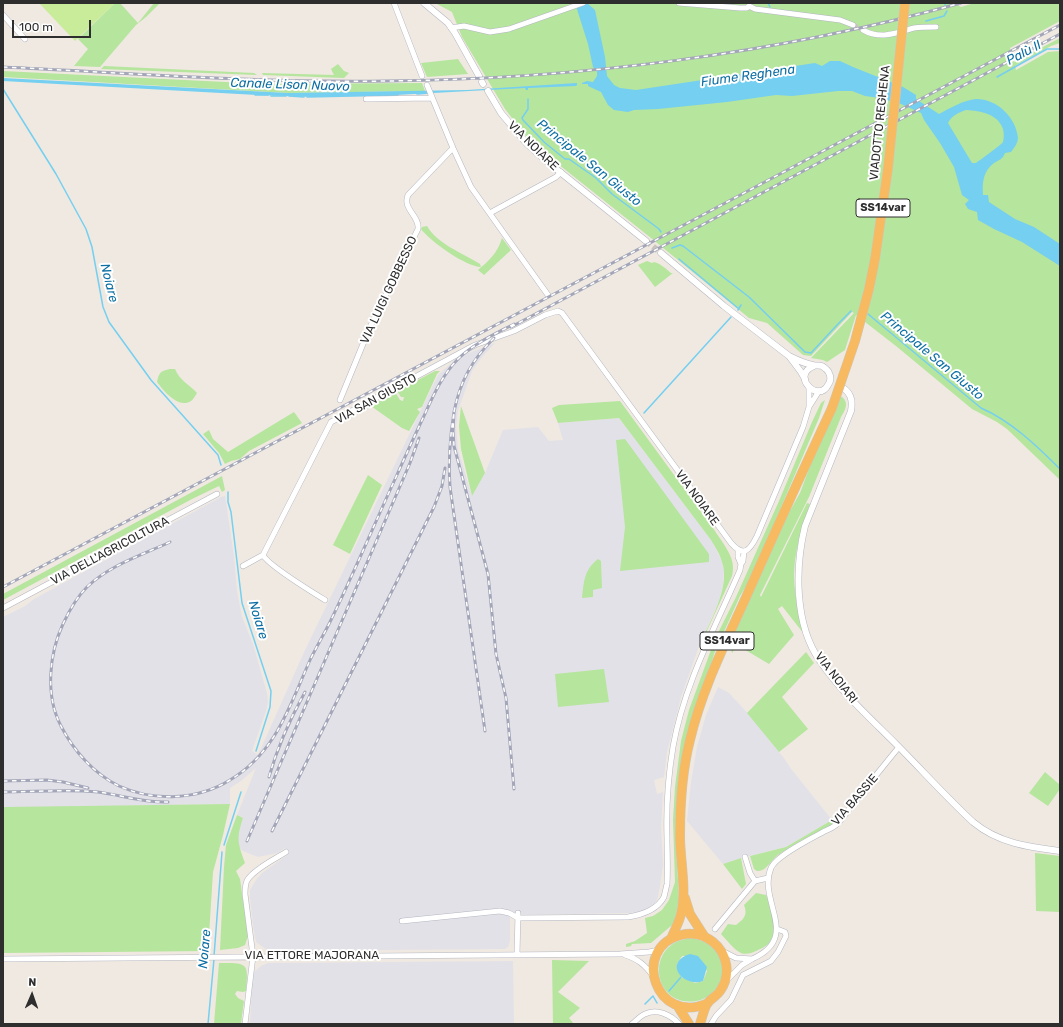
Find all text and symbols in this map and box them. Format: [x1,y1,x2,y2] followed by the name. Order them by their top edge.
[14,12,93,38] scale bar
[19,20,53,34] text: 100 m
[1004,37,1044,69] water label: Palù II
[700,62,796,90] water label: Fiume Reghena
[867,65,893,181] street label: VIADOTTO REGHENA
[230,75,350,95] water label: Canale Lison Nuovo
[534,116,644,210] water label: Principale San Giusto
[505,118,561,174] street label: VIA NOIARE
[856,199,910,217] road number: SS14var
[358,234,420,346] street label: VIA LUIGI GOBBESSO
[97,262,121,304] water label: Noiare
[877,308,987,404] water label: Principale San Giusto
[333,371,419,427] street label: VIA SAN GIUSTO
[672,467,722,529] street label: VIA NOIARE
[49,514,171,588] street label: VIA DELL'AGRICOLTURA
[245,599,271,641] water label: Noiare
[700,632,754,650] road number: SS14var
[812,650,860,706] street label: VIA NOIARI
[829,771,881,829] street label: VIA BASSIE
[196,929,214,969] water label: Noiare
[245,949,379,963] street label: VIA ETTORE MAJORANA
[12,975,52,1015] north arrow
[28,976,37,989] text: N

